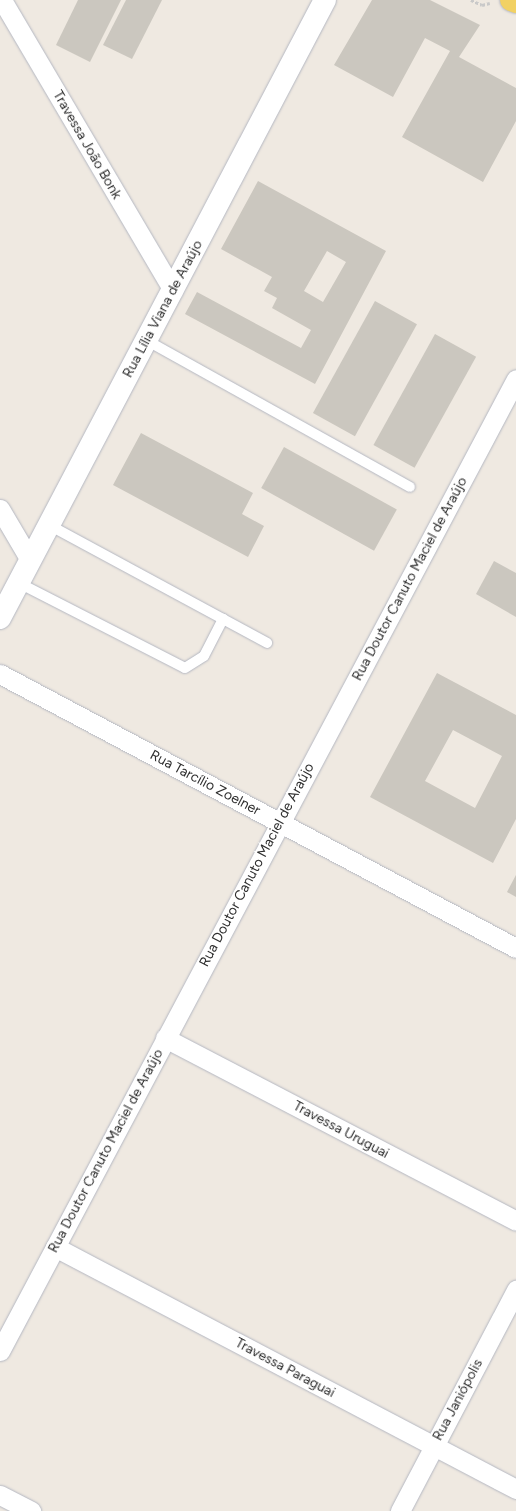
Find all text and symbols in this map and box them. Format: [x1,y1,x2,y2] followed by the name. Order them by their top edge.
[49,88,125,202] street label: Travessa João Bonk
[120,237,206,381] street label: Rua Lília Viana de Araújo
[349,474,471,684] street label: Rua Doutor Canuto Maciel de Araújo
[147,747,263,819] street label: Rua Tarcílio Zoelner
[196,760,318,970] street label: Rua Doutor Canuto Maciel de Araújo
[45,1046,167,1256] street label: Rua Doutor Canuto Maciel de Araújo
[290,1098,392,1162] street label: Travessa Uruguai
[232,1335,338,1401] street label: Travessa Paraguai
[429,1356,487,1444] street label: Rua Janiópolis

